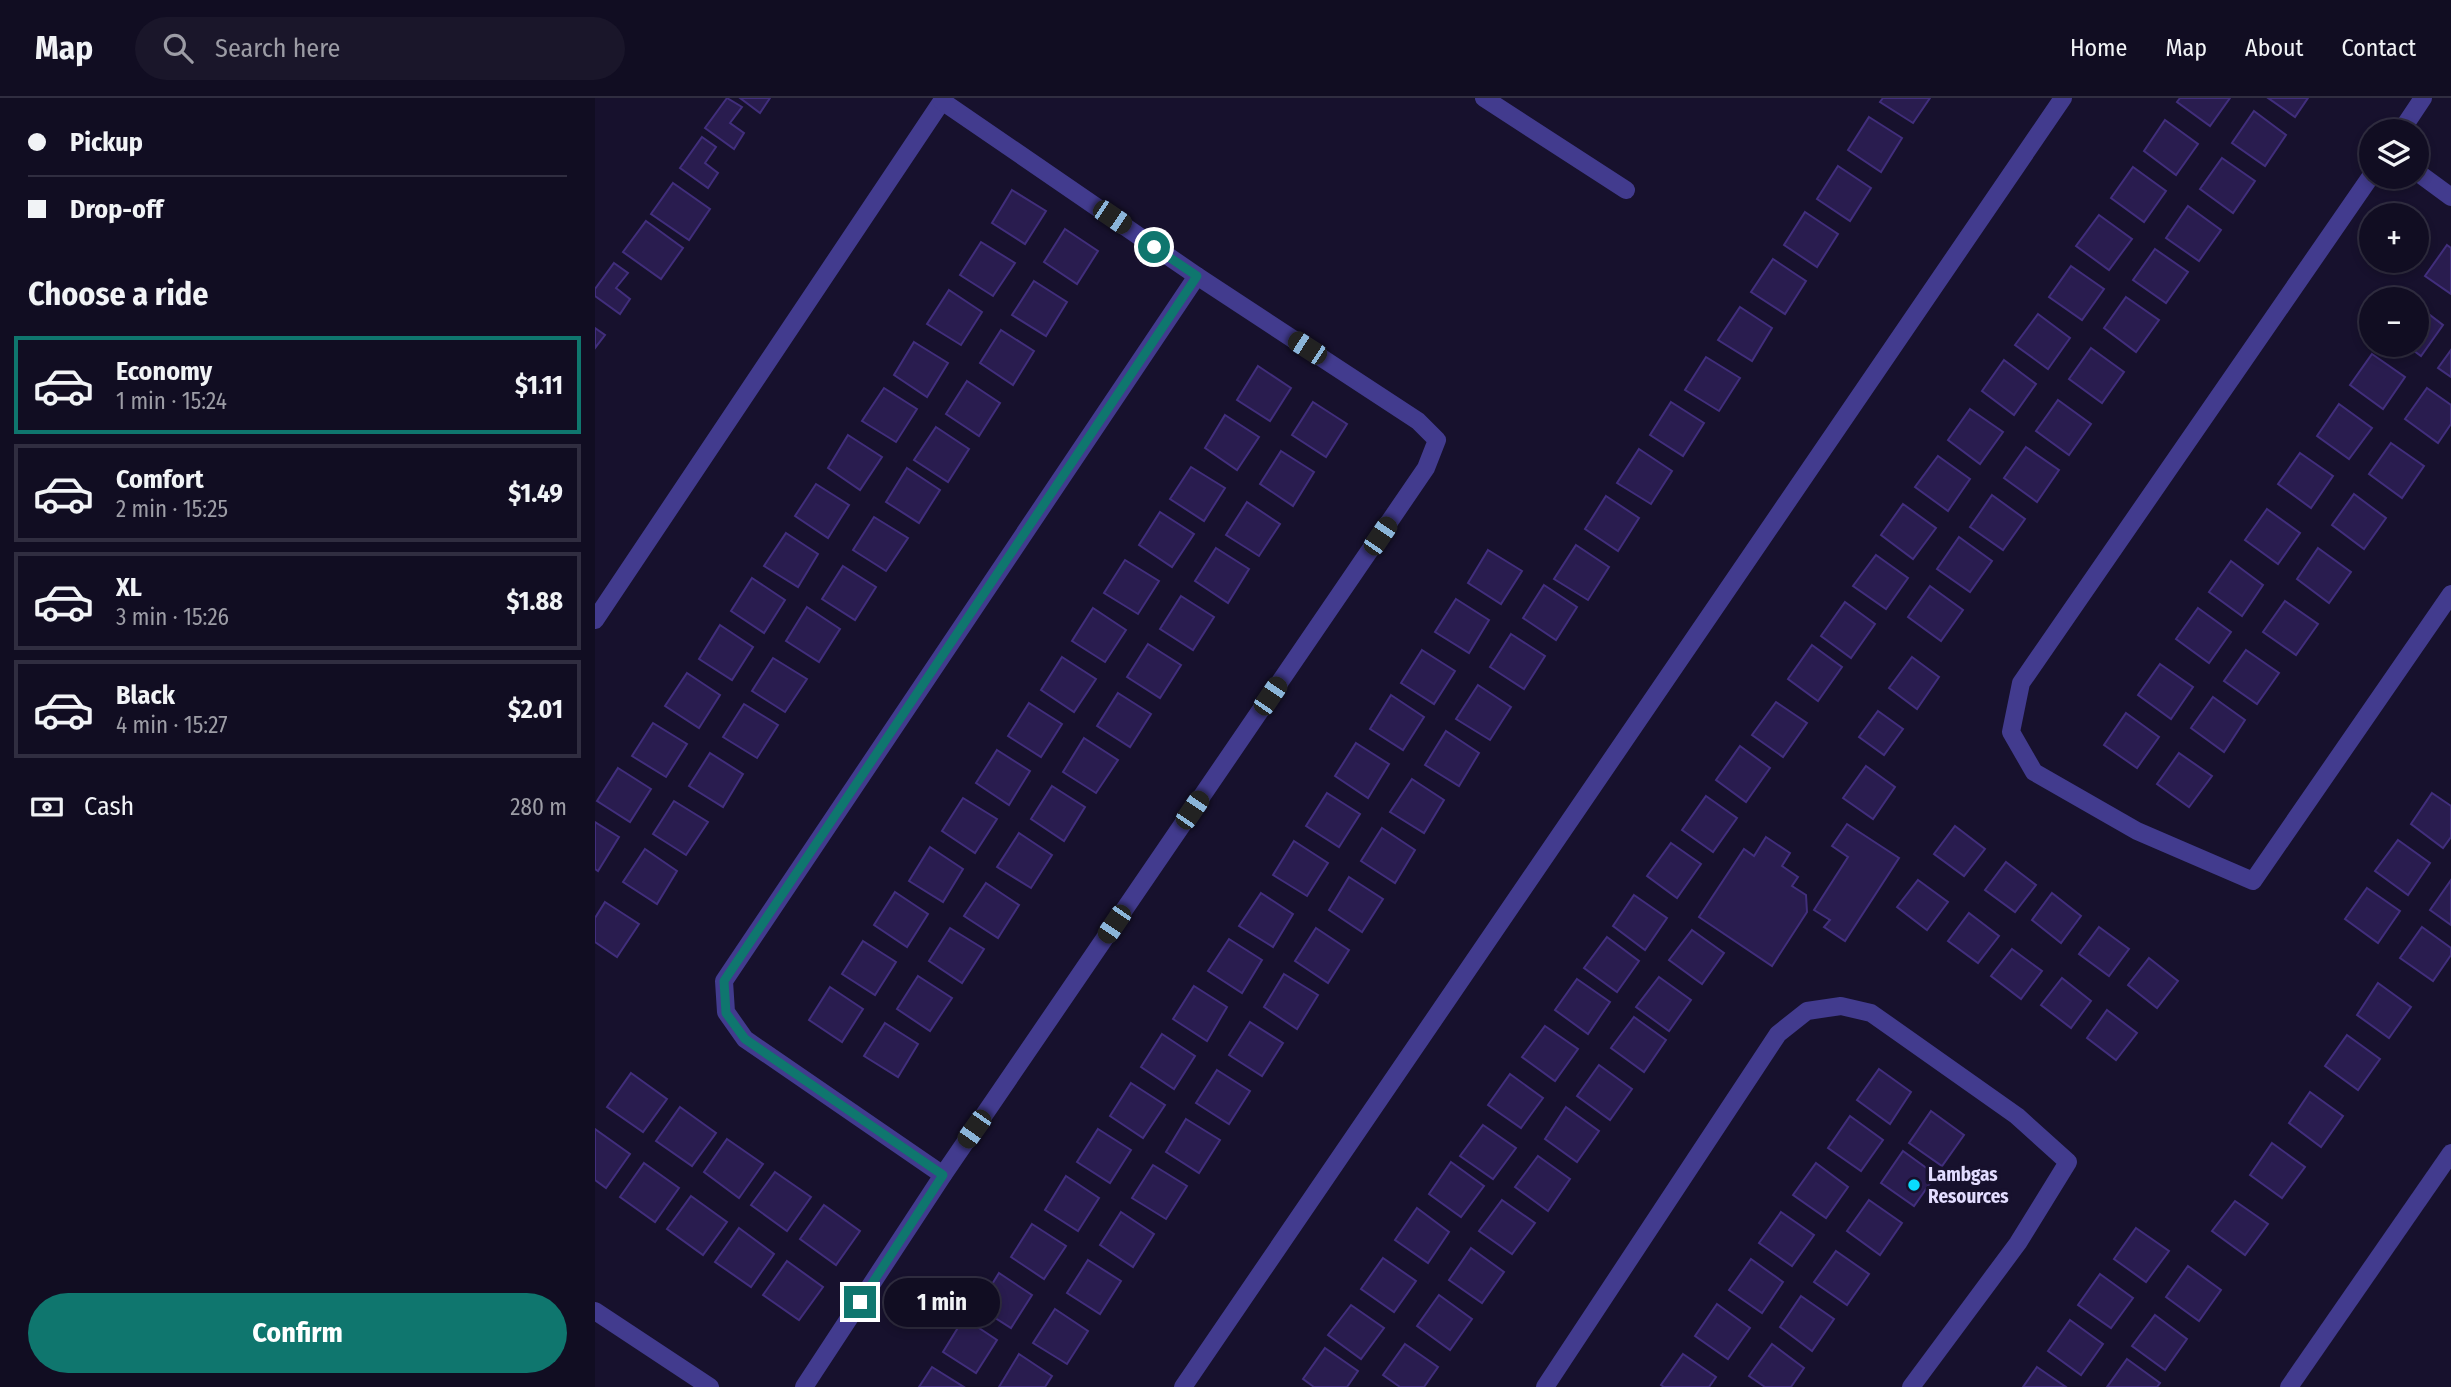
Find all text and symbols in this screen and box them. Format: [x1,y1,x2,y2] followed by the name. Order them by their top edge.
[135,17,625,80] search box
[35,28,93,68] text: Map
[159,29,197,67] icon: search
[215,33,340,64] text: Search here
[2070,34,2127,62] text: Home
[2165,34,2207,62] text: Map
[2245,34,2303,62] text: About
[2341,34,2416,62] text: Contact
[2359,119,2429,357] map controls
[2359,119,2429,189] button: layers
[70,127,143,158] text: Pickup
[70,194,163,225] text: Drop-off
[1089,197,1136,237] car
[2359,203,2429,273] button: +
[1138,231,1170,263] route start
[28,275,209,313] text: Choose a ride
[2359,287,2429,357] button: −
[1284,328,1331,368] car
[32,354,95,417] icon: car
[116,356,212,387] text: Economy
[515,370,563,401] text: $1.11
[116,387,227,415] text: 1 min · 15:24
[32,462,95,525] icon: car
[116,464,204,495] text: Comfort
[508,478,563,509] text: $1.49
[116,495,228,523] text: 2 min · 15:25
[1360,513,1401,559] car
[32,570,95,633] icon: car
[116,572,142,603] text: XL
[507,586,563,617] text: $1.88
[116,603,229,631] text: 3 min · 15:26
[1250,673,1291,719] car
[32,678,95,741] icon: car
[116,680,175,711] text: Black
[508,694,563,725] text: $2.01
[116,711,228,739] text: 4 min · 15:27
[1172,787,1213,833] car
[28,788,66,826] icon: cash
[84,791,134,822] text: Cash
[510,793,567,821] text: 280 m
[1094,901,1135,947] car
[954,1106,995,1152] car
[1928,1163,2009,1208] place label: Lambgas Resources
[1906,1177,1922,1193] marker: Lambgas Resources
[885,1278,1000,1326] callout: 1 min
[844,1286,876,1318] route end
[917,1288,967,1316] text: 1 min
[28,1293,567,1373] button: Confirm

